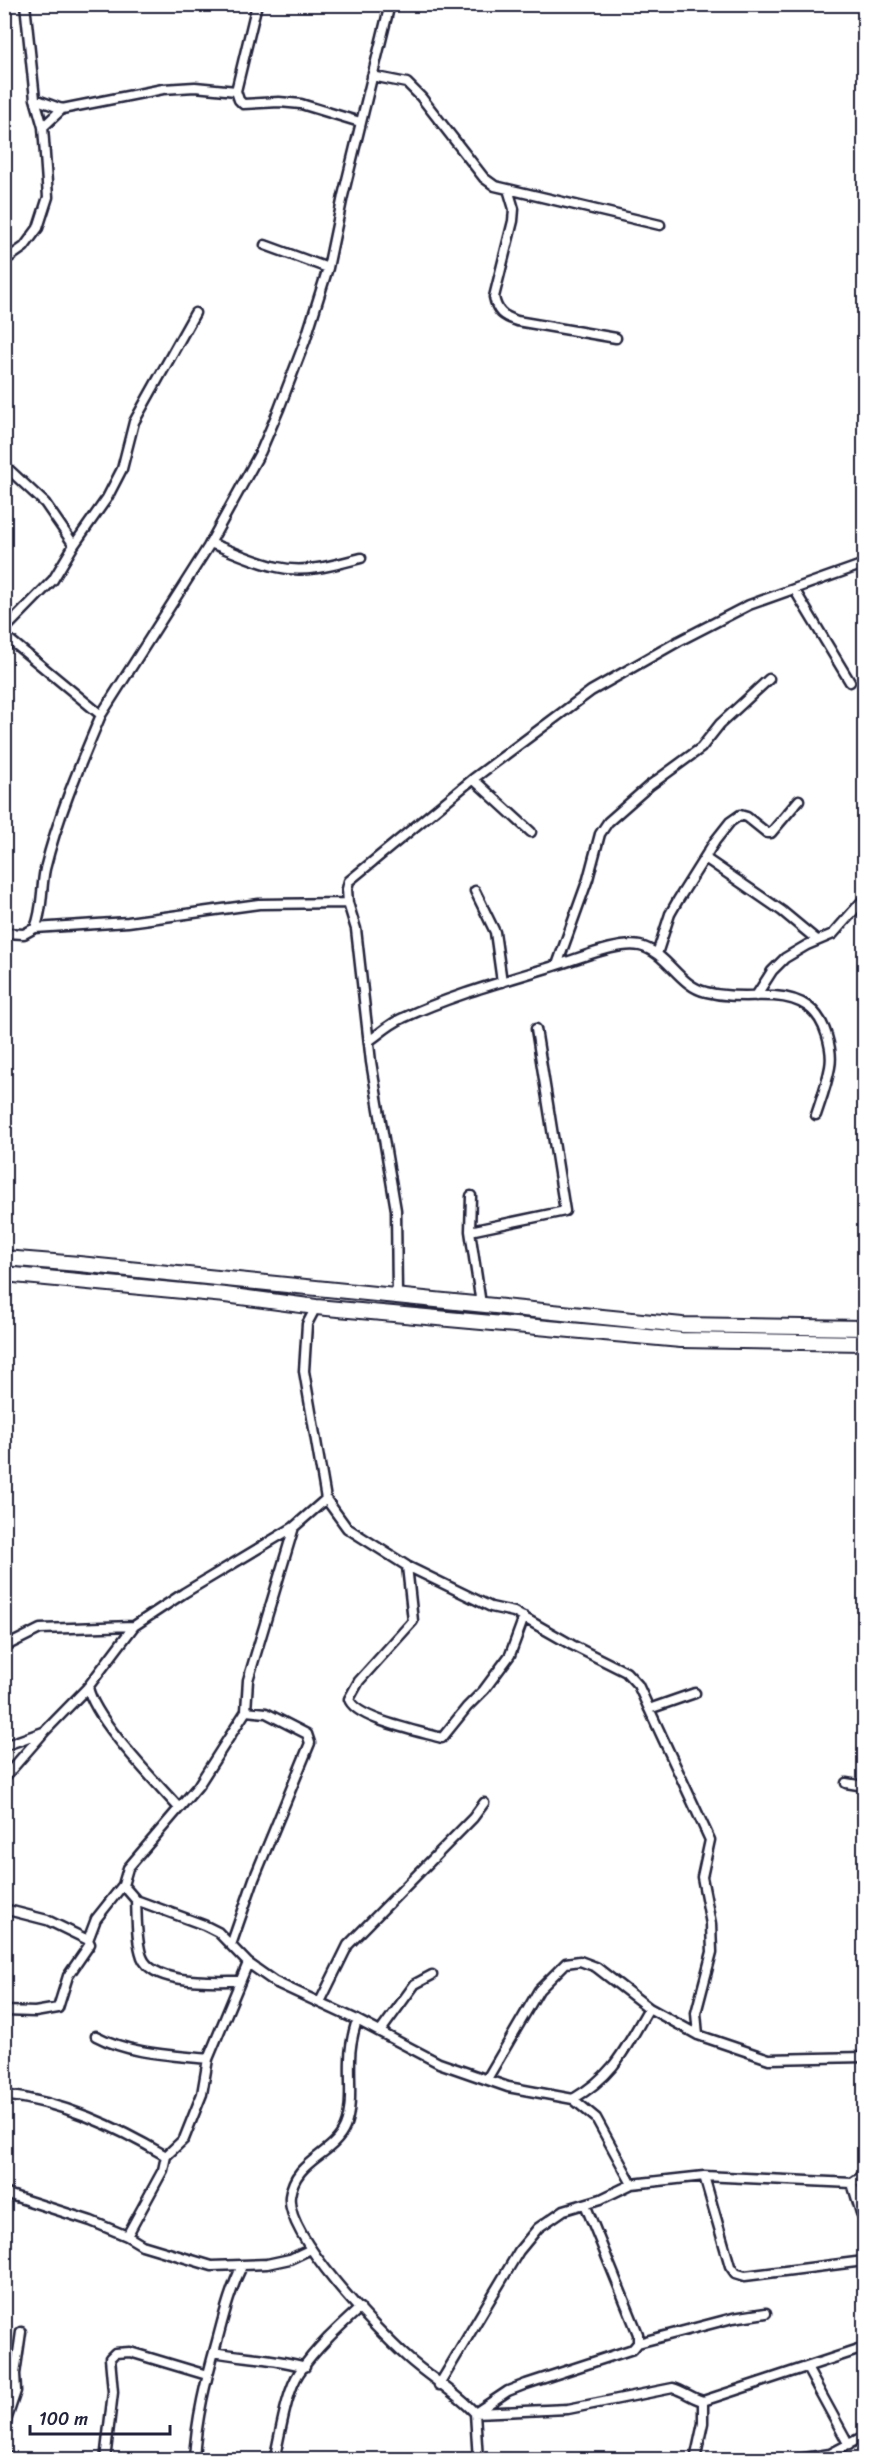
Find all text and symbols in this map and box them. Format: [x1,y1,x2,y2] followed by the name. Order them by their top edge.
[30,2398,170,2436] scale bar
[39,2403,88,2435] text: 100 m

